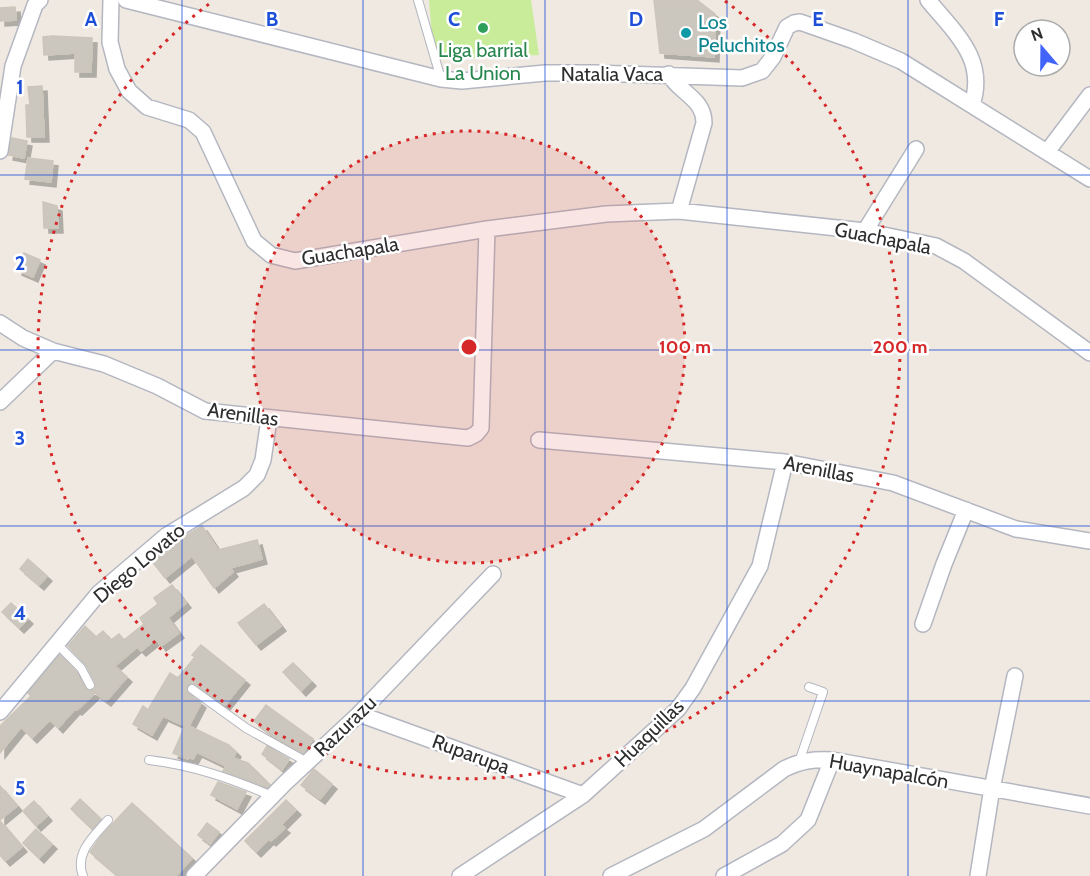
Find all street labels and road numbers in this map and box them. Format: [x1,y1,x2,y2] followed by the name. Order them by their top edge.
[561,62,664,86] street label: Natalia Vaca
[833,217,934,259] street label: Guachapala
[300,231,401,271] street label: Guachapala
[206,397,280,431] street label: Arenillas
[782,450,856,488] street label: Arenillas
[88,518,190,608] street label: Diego Lovato
[309,691,381,761] street label: Razurazu
[609,694,689,772] street label: Huaquillas
[429,729,513,779] street label: Ruparupa
[827,749,951,793] street label: Huaynapalcón

